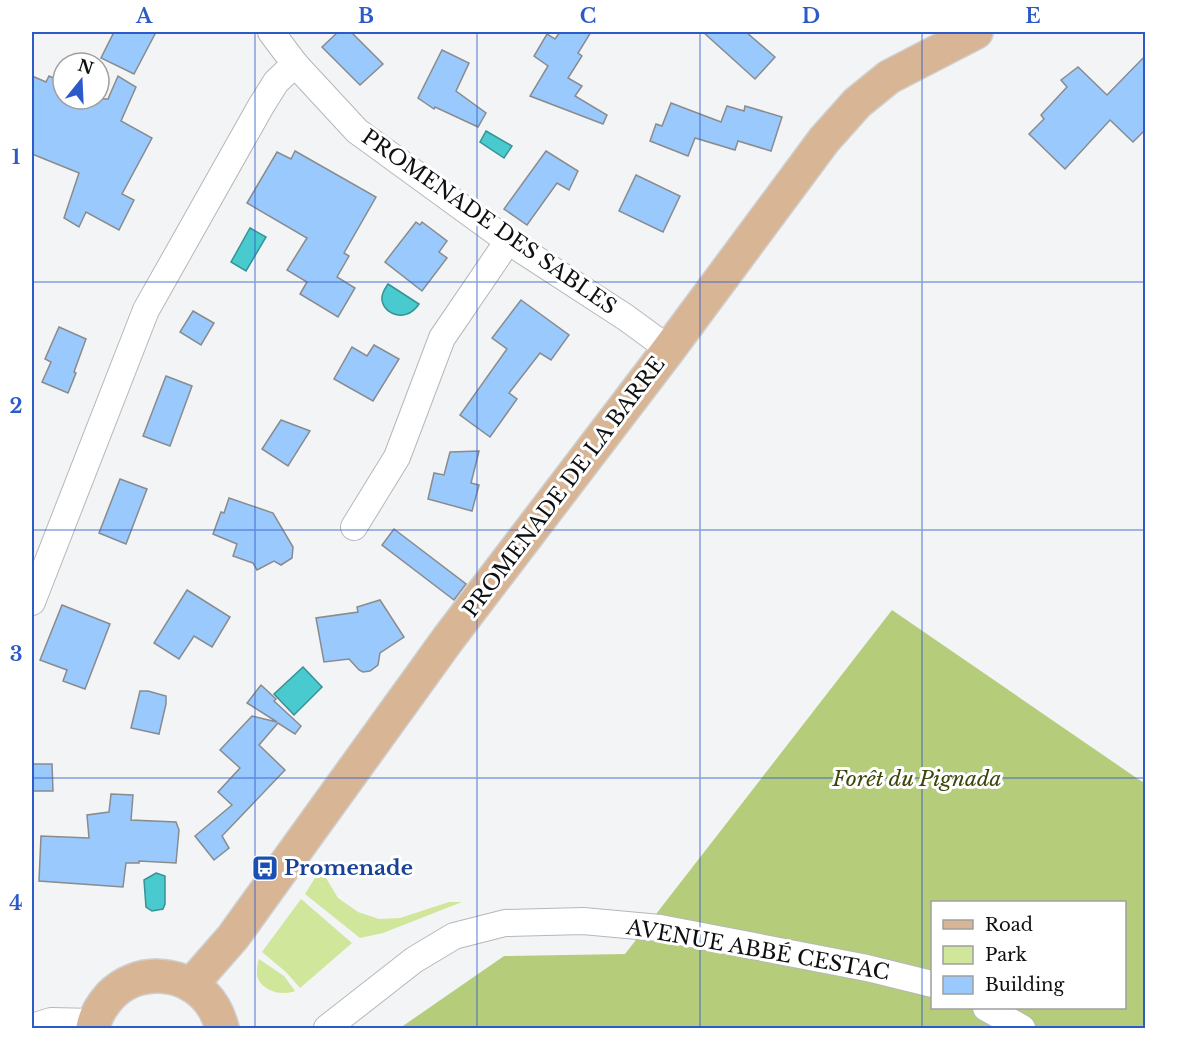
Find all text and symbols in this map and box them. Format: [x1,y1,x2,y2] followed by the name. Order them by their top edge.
[135,4,153,28] text: A
[358,4,374,28] text: B
[580,4,596,28] text: C
[802,4,820,28] text: D
[1025,4,1041,28] text: E
[51,51,111,111] north arrow
[75,55,96,79] text: N
[356,124,622,320] street label: PROMENADE DES SABLES
[12,145,21,169] text: 1
[458,352,670,622] street label: PROMENADE DE LA BARRE
[9,394,23,418] text: 2
[10,642,22,666] text: 3
[832,766,1002,792] park label: Forêt du Pignada
[250,853,280,883] bus stop icon: Promenade
[284,855,413,881] place label: Promenade
[9,891,23,915] text: 4
[931,901,1126,1009] legend
[623,914,892,986] street label: AVENUE ABBÉ CESTAC
[985,914,1033,936] text: Road
[985,944,1027,966] text: Park
[985,974,1064,996] text: Building

